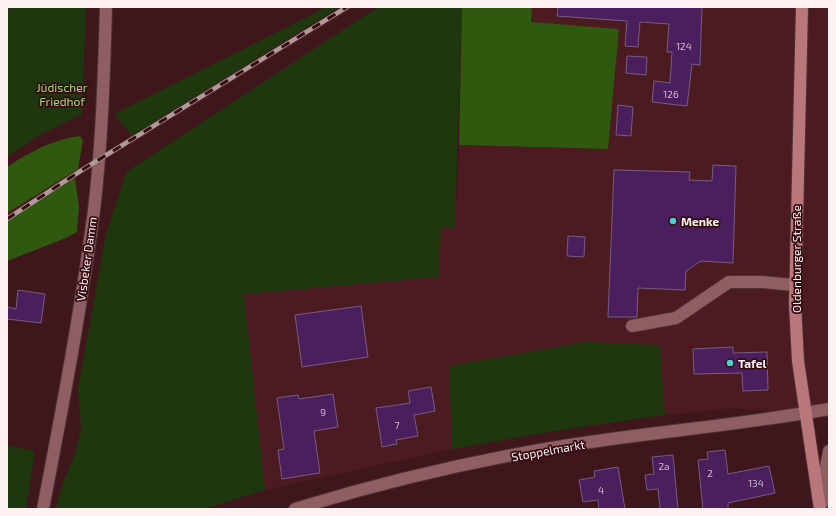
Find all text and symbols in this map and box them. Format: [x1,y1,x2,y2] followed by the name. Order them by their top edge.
[676,40,692,52] house number: 124
[37,80,88,108] park label: Jüdischer Friedhof
[663,88,679,100] house number: 126
[789,205,803,313] street label: Oldenburger Straße
[681,214,719,228] place label: Menke
[73,216,99,302] street label: Visbeker Damm
[668,216,678,226] marker: Menke
[738,356,767,370] place label: Tafel
[725,358,735,368] marker: Tafel
[320,406,326,418] house number: 9
[394,419,400,431] house number: 7
[510,437,586,463] street label: Stoppelmarkt
[658,460,670,472] house number: 2a
[707,467,713,479] house number: 2
[748,477,764,489] house number: 134
[598,484,604,496] house number: 4

